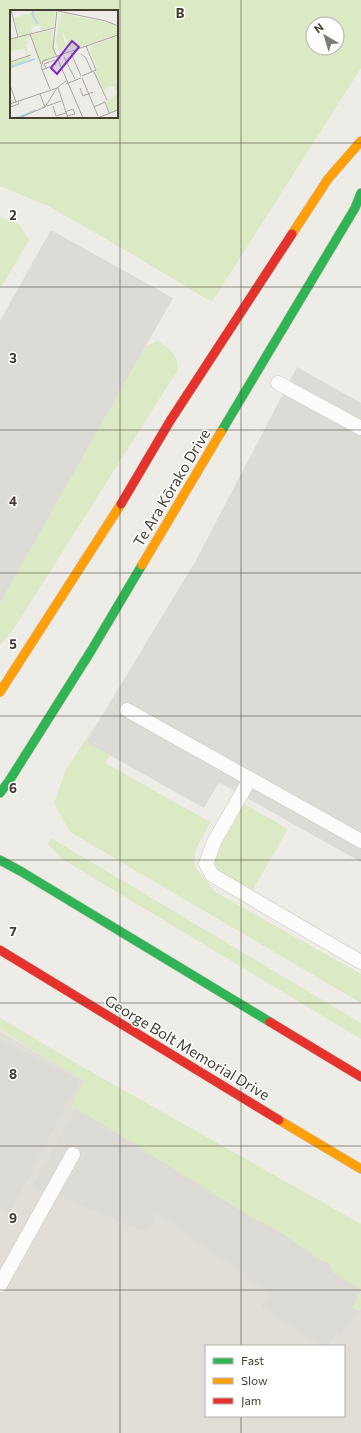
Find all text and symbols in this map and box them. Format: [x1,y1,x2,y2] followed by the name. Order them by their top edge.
[176,5,185,21] text: B
[10,10,118,118] inset map
[305,16,345,56] north arrow
[311,20,326,35] text: N
[9,207,17,223] text: 2
[9,350,17,366] text: 3
[129,425,213,550] street label: Te Ara Kōrako Drive
[9,493,17,509] text: 4
[9,636,17,652] text: 5
[9,780,17,796] text: 6
[9,923,17,939] text: 7
[102,991,273,1104] street label: George Bolt Memorial Drive
[9,1066,17,1082] text: 8
[9,1210,17,1226] text: 9
[205,1345,345,1417] legend
[241,1353,264,1367] text: Fast
[241,1373,268,1387] text: Slow
[241,1393,261,1408] text: Jam

